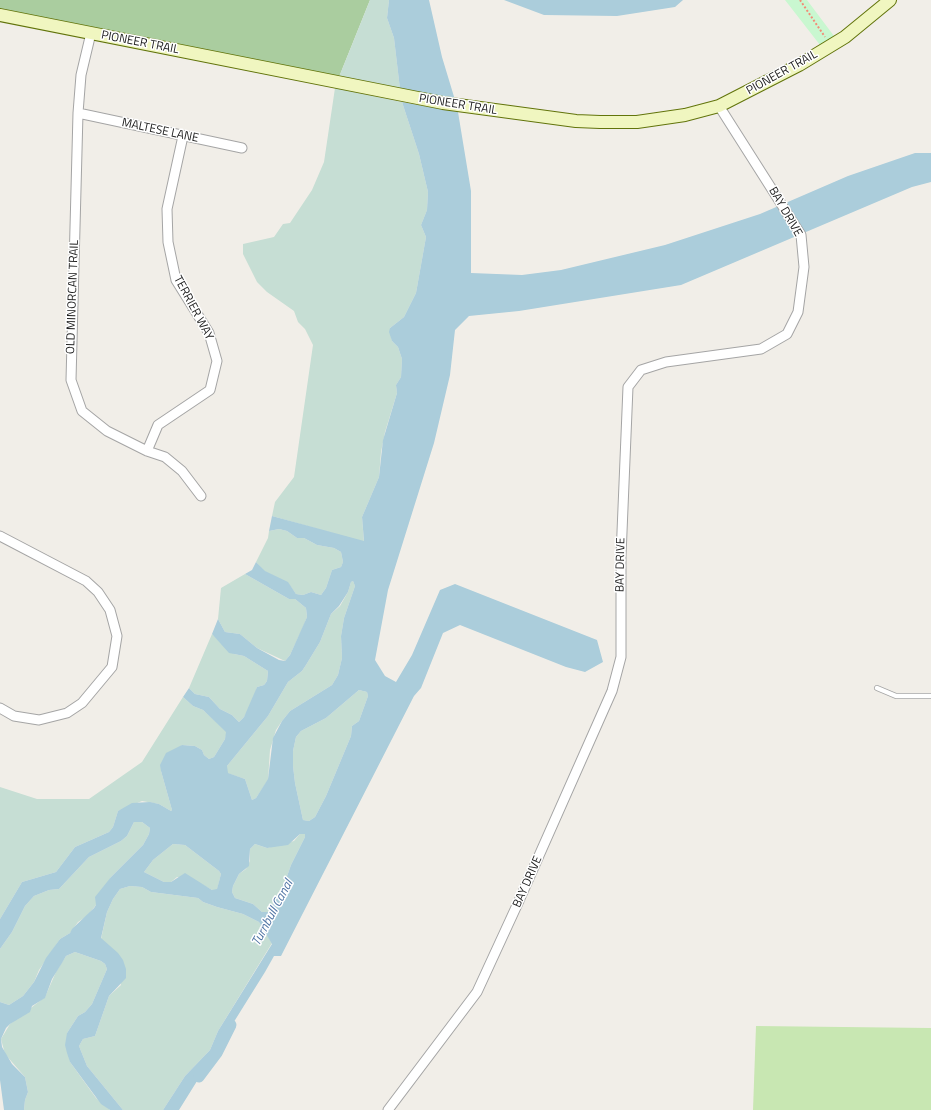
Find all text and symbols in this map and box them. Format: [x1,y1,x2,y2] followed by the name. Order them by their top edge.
[100,28,180,58] street label: PIONEER TRAIL
[744,48,820,98] street label: PIONEER TRAIL
[418,92,498,118] street label: PIONEER TRAIL
[120,116,200,146] street label: MALTESE LANE
[765,185,805,239] street label: BAY DRIVE
[64,240,82,354] street label: OLD MINORCAN TRAIL
[170,273,216,343] street label: TERRIER WAY
[613,538,629,592] street label: BAY DRIVE
[510,854,546,910] street label: BAY DRIVE
[249,877,297,949] water label: Turnbull Canal

